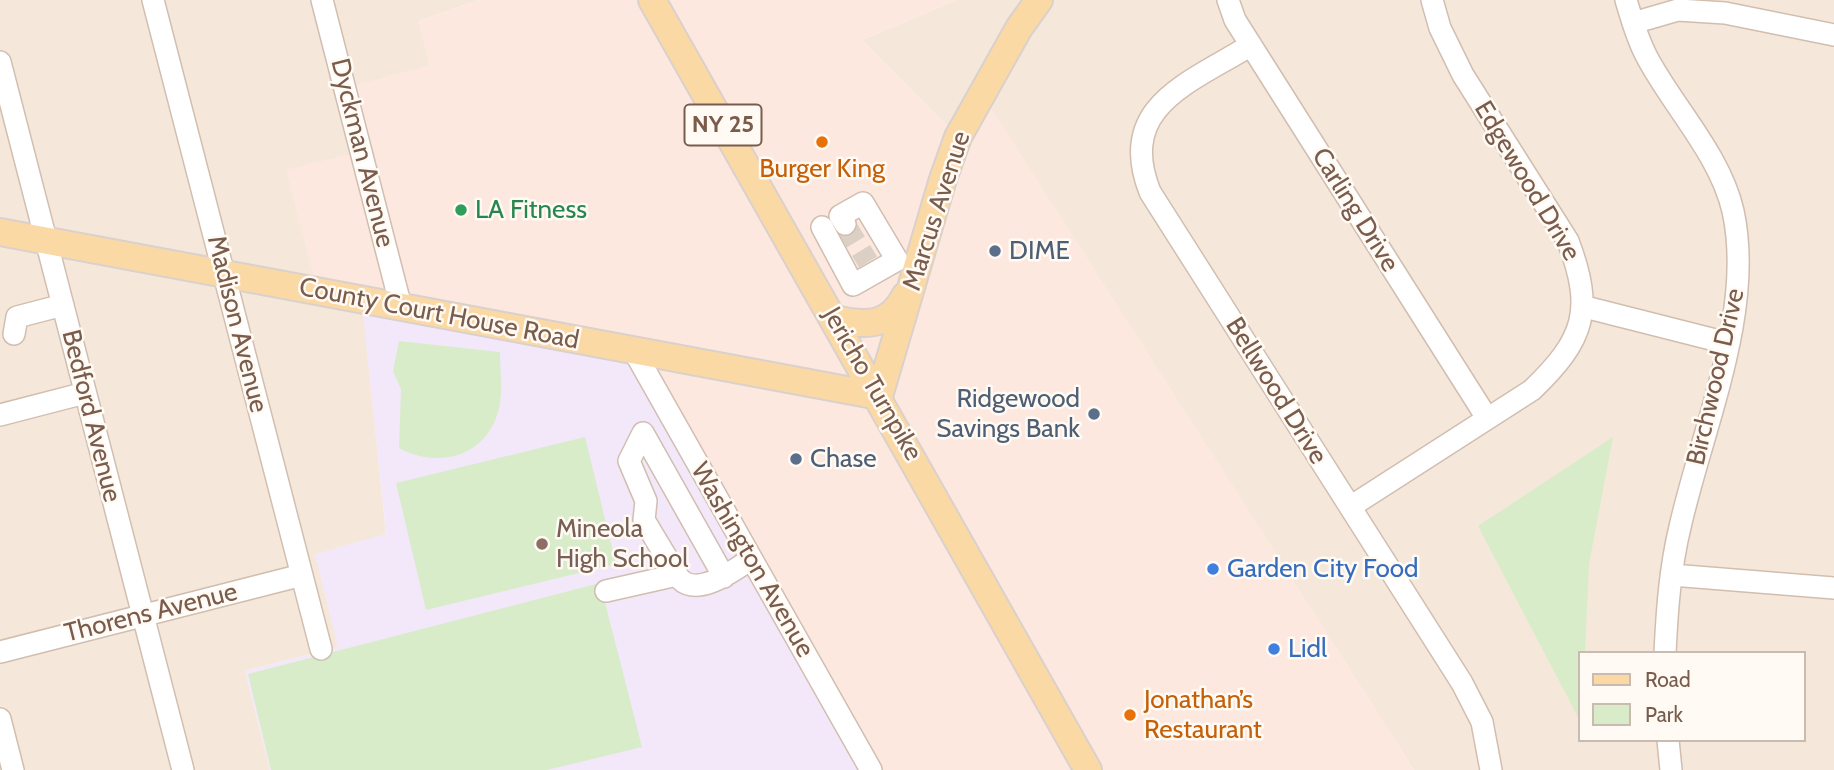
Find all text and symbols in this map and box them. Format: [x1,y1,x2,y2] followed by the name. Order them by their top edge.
[323,55,401,251] street label: Dyckman Avenue
[1467,96,1587,266] street label: Edgewood Drive
[684,104,762,146] road number: NY 25
[897,127,977,295] street label: Marcus Avenue
[814,134,830,150] marker: Burger King
[1305,142,1405,278] street label: Carling Drive
[759,153,885,185] place label: Burger King
[475,194,587,226] place label: LA Fitness
[453,202,469,218] marker: LA Fitness
[200,232,274,416] street label: Madison Avenue
[1009,235,1070,267] place label: DIME
[987,243,1003,259] marker: DIME
[296,272,582,356] street label: County Court House Road
[1681,286,1751,468] street label: Birchwood Drive
[816,302,928,466] street label: Jericho Turnpike
[1219,312,1333,470] street label: Bellwood Drive
[55,327,127,505] street label: Bedford Avenue
[936,383,1080,444] place label: Ridgewood Savings Bank
[1086,406,1102,422] marker: Ridgewood Savings Bank
[810,443,877,475] place label: Chase
[788,451,804,467] marker: Chase
[684,457,820,663] street label: Washington Avenue
[556,513,688,574] place label: Mineola High School
[534,536,550,552] marker: Mineola High School
[1227,553,1419,585] place label: Garden City Food
[1205,561,1221,577] marker: Garden City Food
[61,576,241,650] street label: Thorens Avenue
[1288,633,1327,665] place label: Lidl
[1266,641,1282,657] marker: Lidl
[1578,651,1806,742] legend
[1645,667,1691,692] text: Road
[1144,684,1262,746] place label: Jonathan’s Restaurant
[1645,702,1683,727] text: Park
[1122,707,1138,723] marker: Jonathan’s Restaurant

